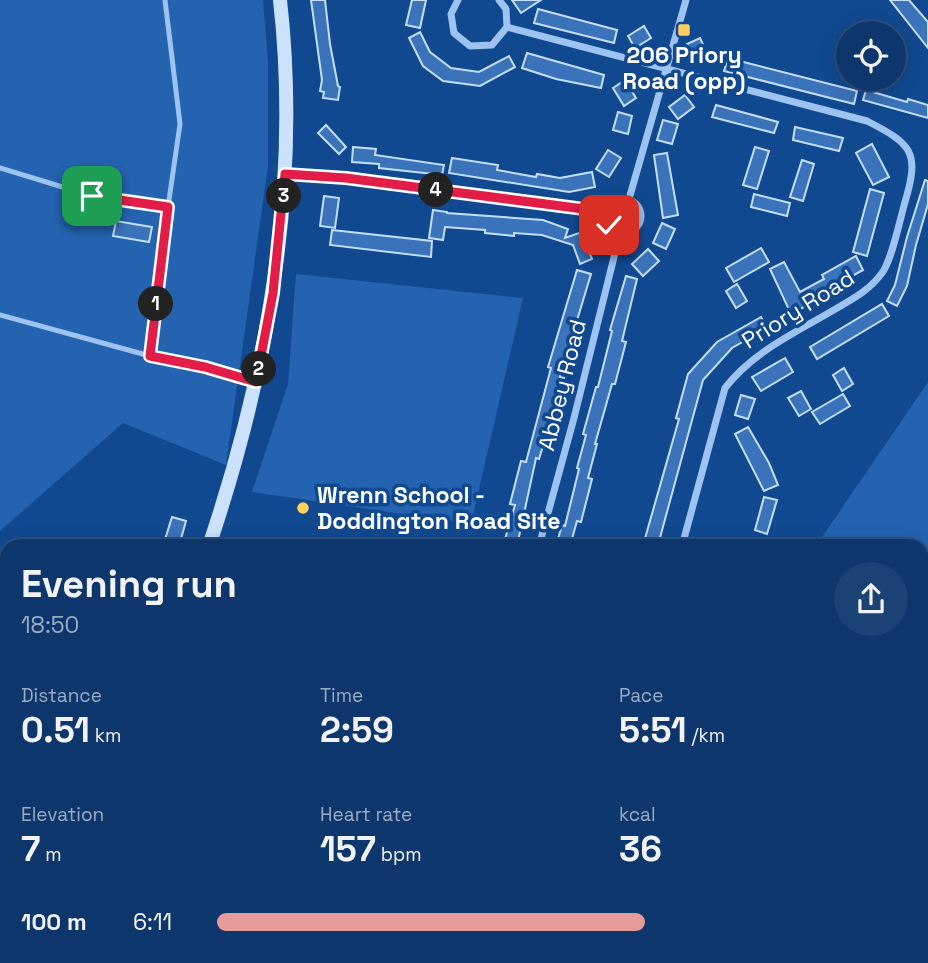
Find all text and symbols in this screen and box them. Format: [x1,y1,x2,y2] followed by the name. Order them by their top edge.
[836,21,906,91] map controls
[836,21,906,91] button: locate
[676,22,692,38] marker: 206 Priory Road (opp)
[623,40,745,96] place label: 206 Priory Road (opp)
[62,166,122,226] pin
[418,172,453,208] pin: 4
[73,177,111,215] icon: arrive
[429,177,442,202] text: 4
[266,178,302,214] pin: 3
[278,183,289,208] text: 3
[579,195,639,255] pin
[590,206,628,244] icon: check
[736,263,860,355] street label: Priory Road
[138,286,174,322] pin: 1
[151,291,160,316] text: 1
[531,316,593,454] street label: Abbey Road
[242,352,276,386] pin: 2
[253,356,264,381] text: 2
[317,480,560,536] place label: Wrenn School - Doddington Road Site
[295,500,311,516] marker: Wrenn School - Doddington Road Site
[21,560,237,608] text: Evening run
[834,562,908,636] button: share
[21,610,79,640] text: 18:50
[21,683,102,708] text: Distance
[320,683,363,708] text: Time
[619,683,663,708] text: Pace
[21,708,90,752] text: 0.51
[320,708,394,752] text: 2:59
[619,708,687,752] text: 5:51
[90,723,121,748] text: km
[687,723,725,748] text: /km
[21,802,104,827] text: Elevation
[320,802,412,827] text: Heart rate
[619,802,656,827] text: kcal
[21,827,40,871] text: 7
[320,827,376,871] text: 157
[619,827,662,871] text: 36
[40,842,62,867] text: m
[376,842,422,867] text: bpm
[21,907,87,937] text: 100 m
[133,907,172,937] text: 6:11

